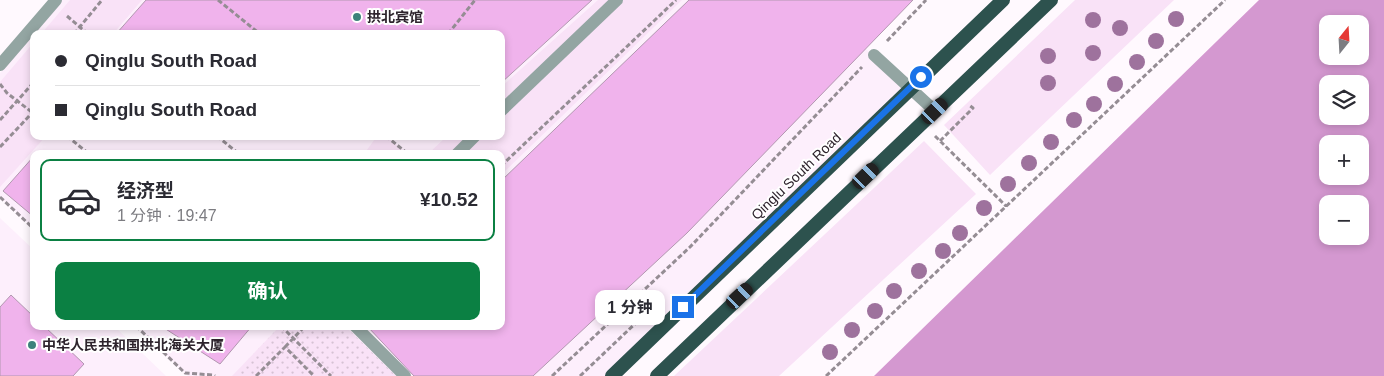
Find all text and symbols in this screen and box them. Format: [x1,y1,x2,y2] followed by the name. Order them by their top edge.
[367,9,423,25] place label: 拱北宾馆
[351,11,363,23] marker: 拱北宾馆
[1319,15,1369,65] north arrow
[1319,15,1369,245] map controls
[85,50,257,71] text: Qinglu South Road
[910,66,932,88] route start
[1319,75,1369,125] button: layers
[918,95,951,127] car
[85,99,257,120] text: Qinglu South Road
[748,129,844,223] street label: Qinglu South Road
[1319,135,1369,185] button: +
[849,160,882,192] car
[57,178,102,223] icon: car
[117,180,174,201] text: 经济型
[420,189,478,210] text: ¥10.52
[1319,195,1369,245] button: −
[117,207,217,224] text: 1 分钟 · 19:47
[55,262,480,320] button: 确认
[723,280,756,312] car
[596,290,666,324] callout: 1 分钟
[672,296,694,318] route end
[607,299,653,316] text: 1 分钟
[42,337,224,353] place label: 中华人民共和国拱北海关大厦
[26,339,38,351] marker: 中华人民共和国拱北海关大厦

